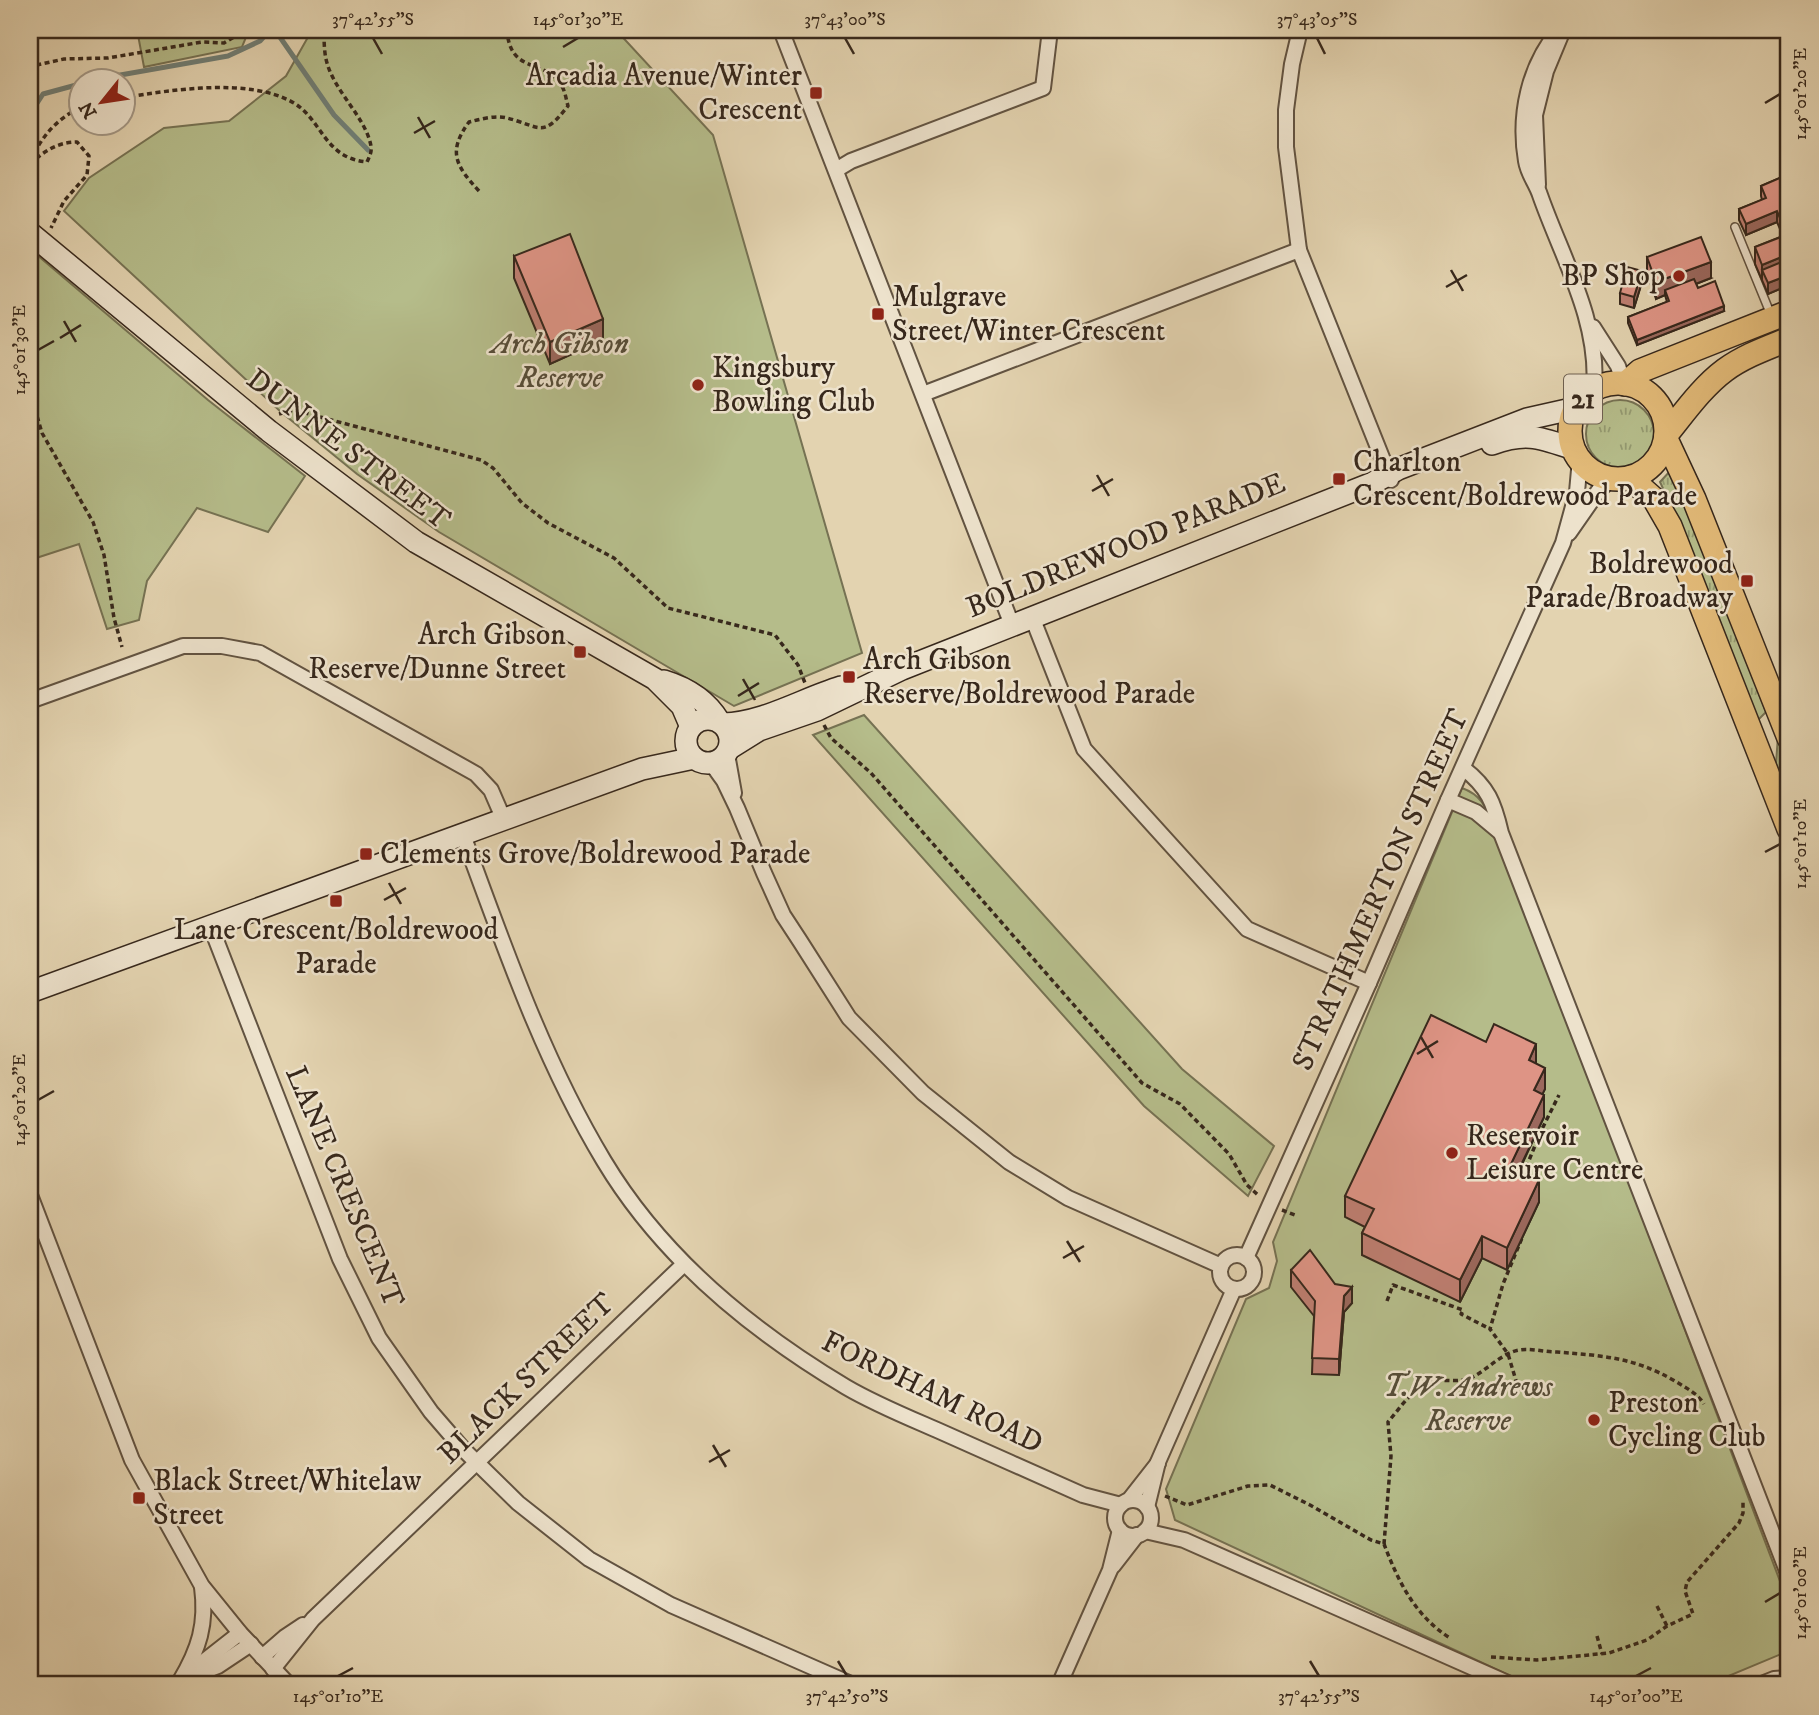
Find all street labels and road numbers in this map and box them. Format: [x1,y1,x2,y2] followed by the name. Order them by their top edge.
[239,361,458,539] street label: DUNNE STREET
[1564,374,1602,424] road number: 21
[961,465,1291,627] street label: BOLDREWOOD PARADE
[1284,703,1478,1076] street label: STRATHMERTON STREET
[276,1061,412,1314] street label: LANE CRESCENT
[431,1285,623,1473] street label: BLACK STREET
[815,1323,1049,1463] street label: FORDHAM ROAD

